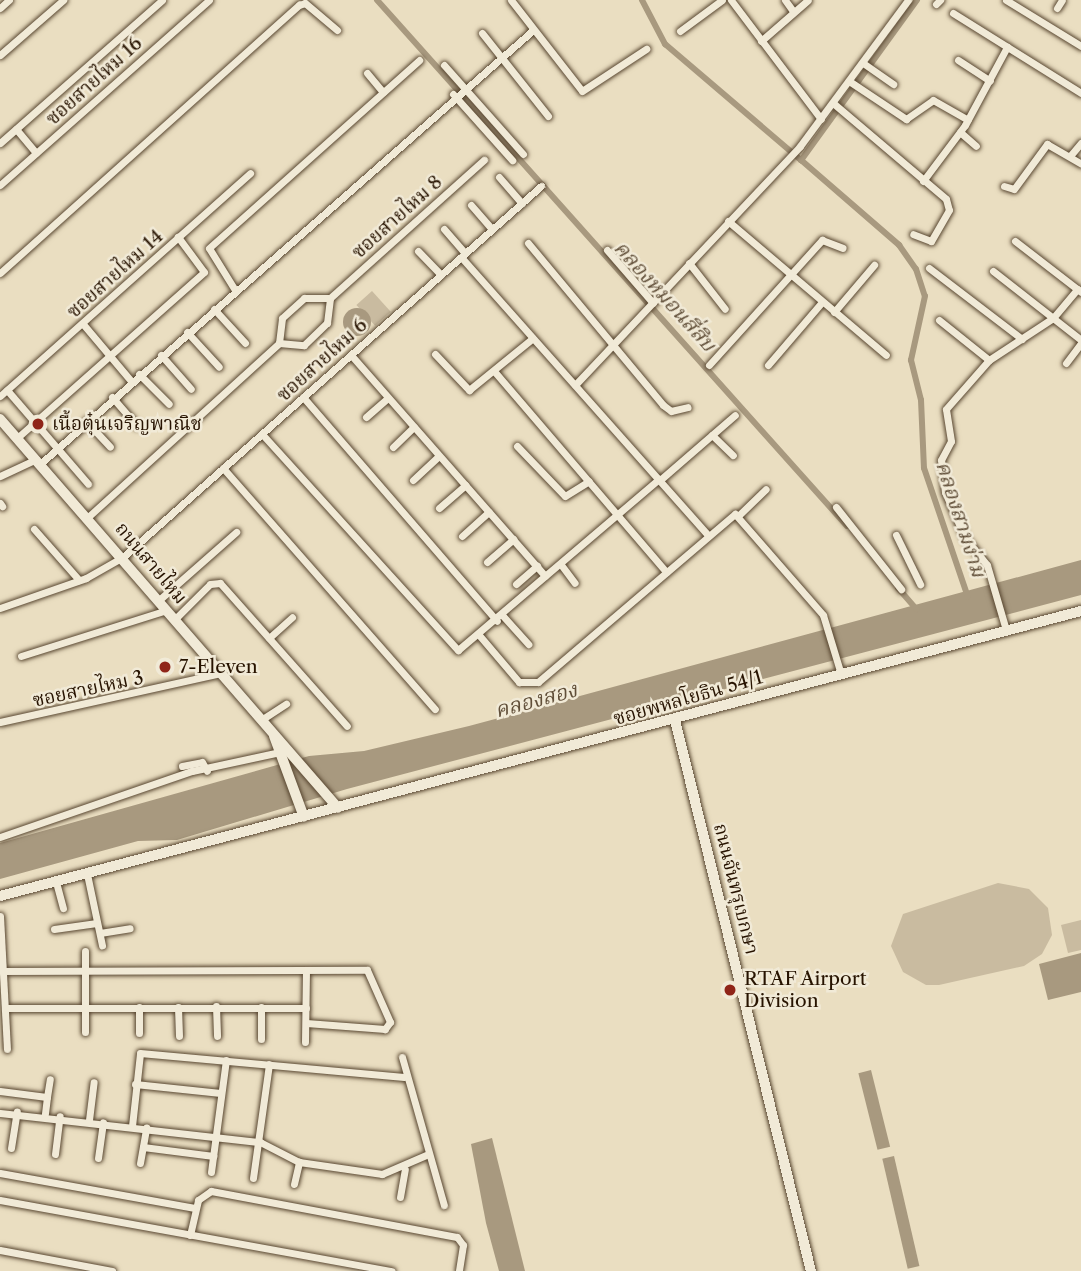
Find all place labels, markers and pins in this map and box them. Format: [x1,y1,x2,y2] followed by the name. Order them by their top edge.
[52,413,202,435] place label: เนื้อตุ๋นเจริญพาณิช
[30,416,46,432] marker: เนื้อตุ๋นเจริญพาณิช
[179,656,258,678] place label: 7-Eleven
[157,659,173,675] marker: 7-Eleven
[744,968,868,1012] place label: RTAF Airport Division
[722,982,738,998] marker: RTAF Airport Division

